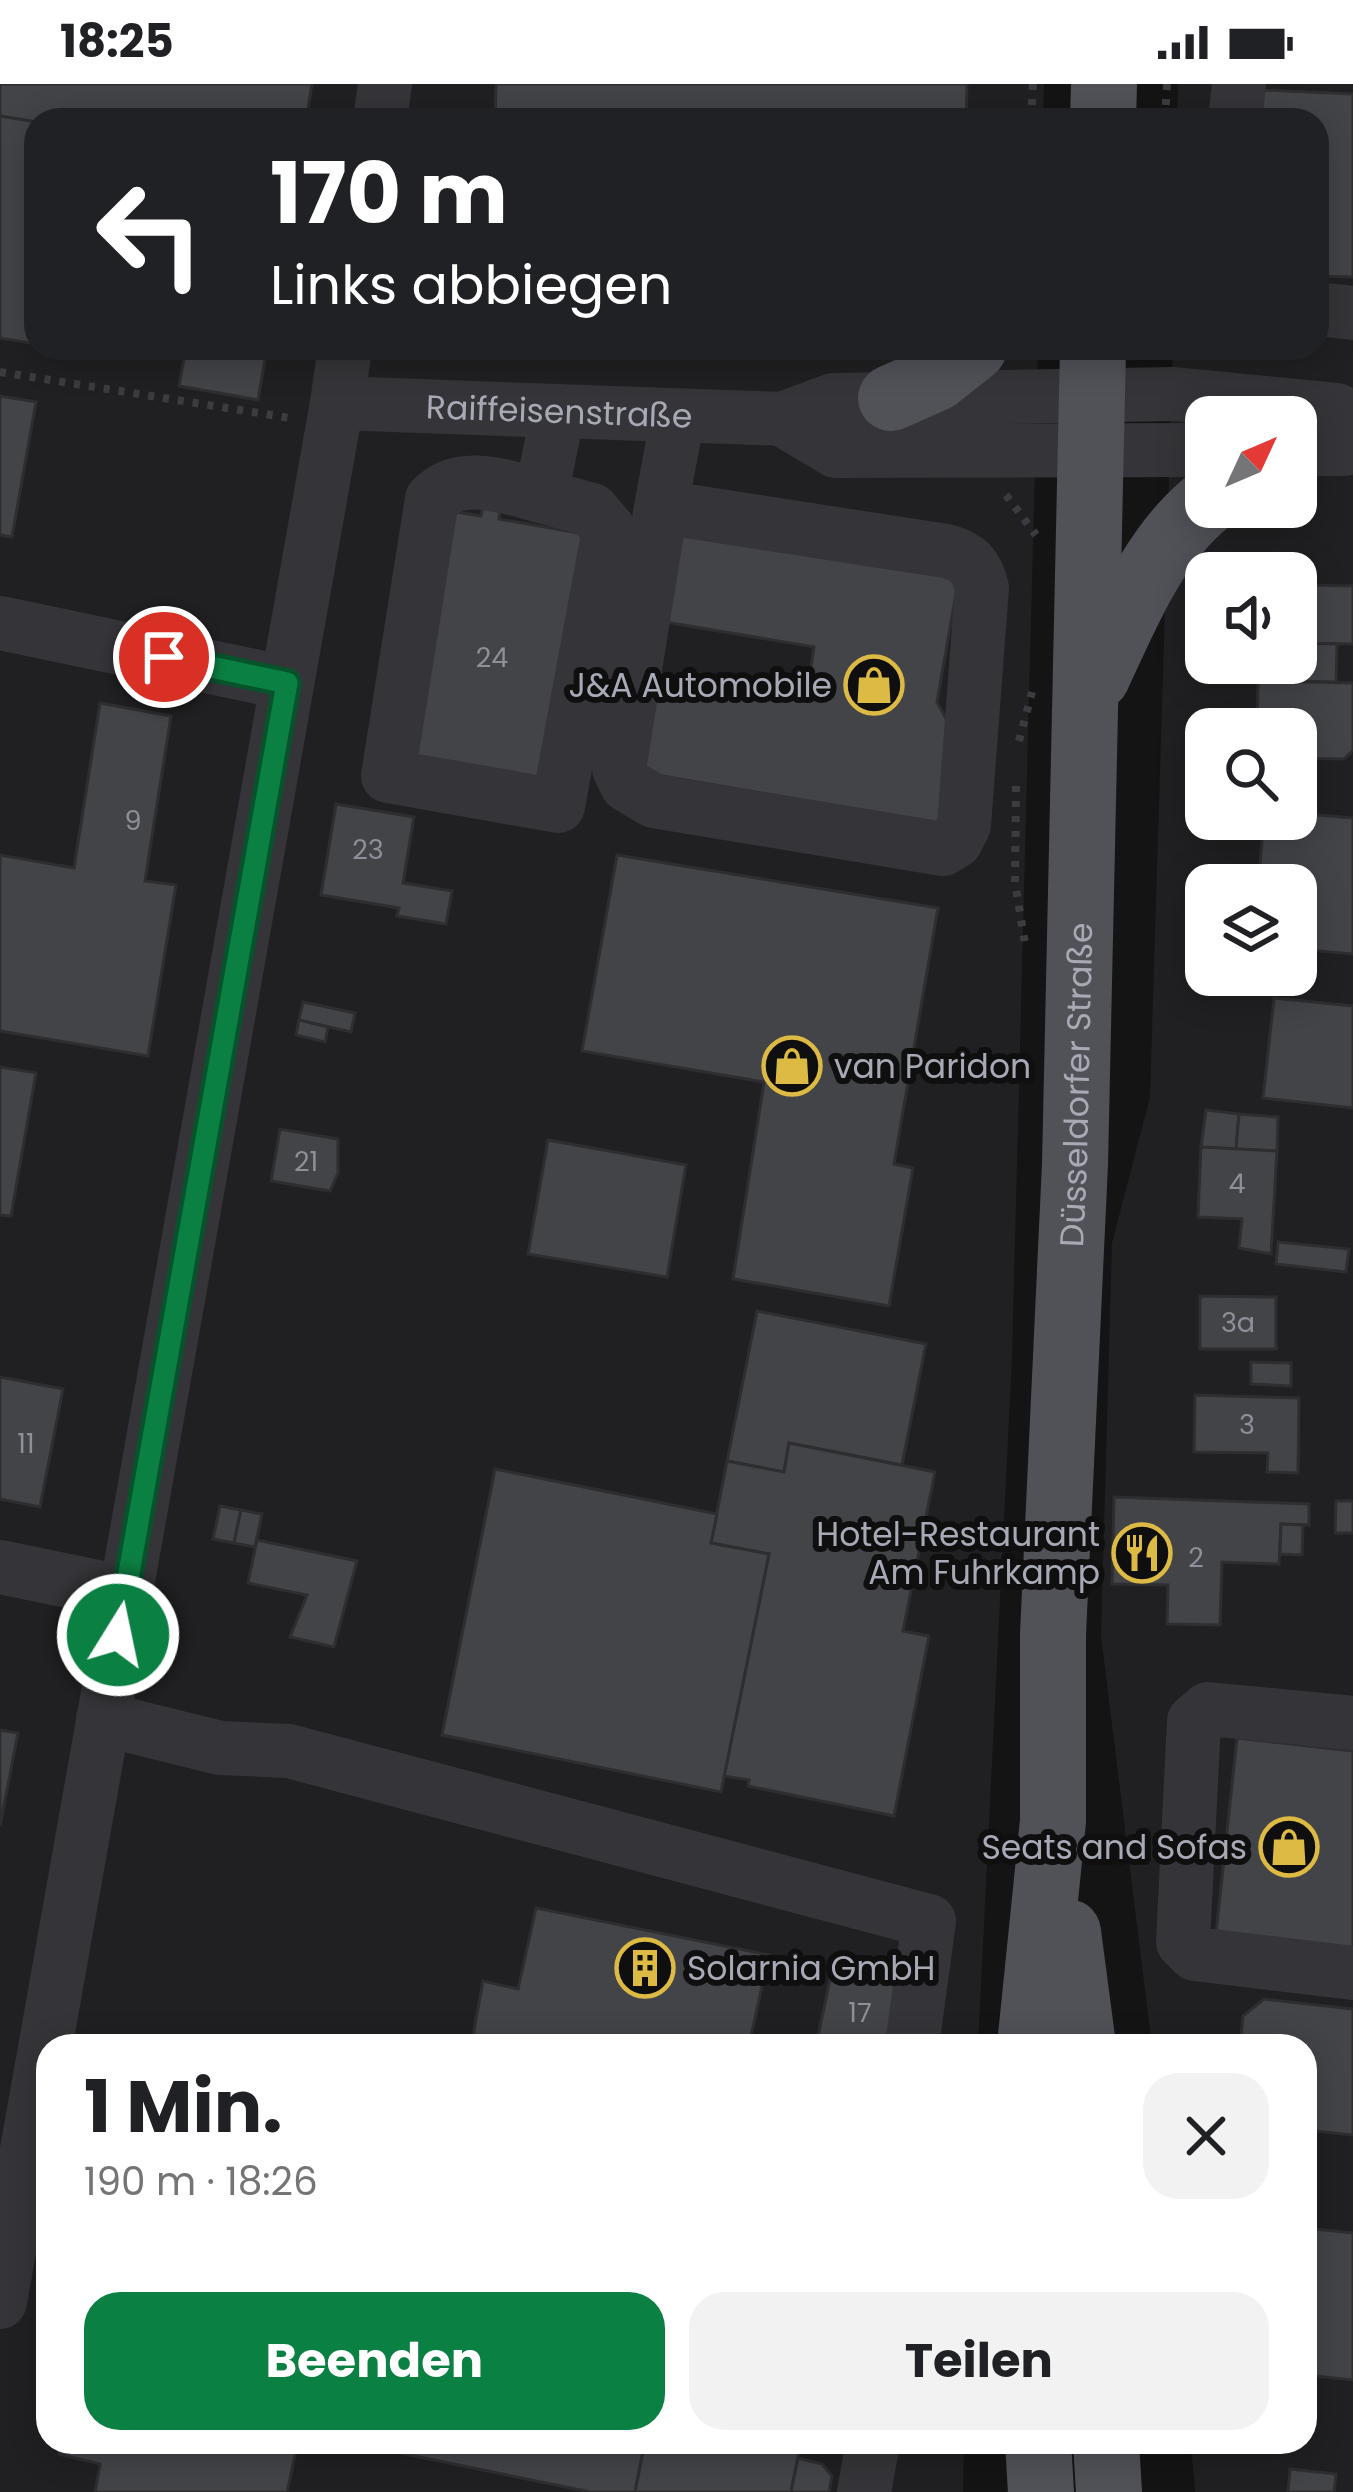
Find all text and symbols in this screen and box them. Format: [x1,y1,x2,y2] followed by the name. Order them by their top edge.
[60,10,174,73] text: 18:25
[270,135,508,252] text: 170 m
[72,156,228,312] icon: left
[270,247,672,323] text: Links abbiegen
[425,383,693,440] street label: Raiffeisenstraße
[1185,396,1317,528] north arrow
[1185,396,1317,996] map controls
[1185,552,1317,684] button: sound
[113,606,215,708] pin
[131,624,197,690] icon: arrive
[476,639,508,676] house number: 24
[843,654,905,716] shop icon: J&A Automobile
[568,662,832,709] place label: J&A Automobile
[1185,708,1317,840] button: search
[124,802,142,839] house number: 9
[352,831,384,868] house number: 23
[1185,864,1317,996] button: layers
[1048,922,1104,1248] street label: Düsseldorfer Straße
[761,1035,823,1097] shop icon: van Paridon
[834,1043,1031,1090] place label: van Paridon
[294,1143,318,1180] house number: 21
[1229,1165,1246,1202] house number: 4
[1221,1304,1255,1341] house number: 3a
[1239,1406,1255,1443] house number: 3
[17,1425,35,1462] house number: 11
[816,1511,1100,1596] place label: Hotel-Restaurant Am Fuhrkamp
[1111,1522,1173,1584] restaurant icon: Hotel-Restaurant Am Fuhrkamp
[1188,1539,1204,1576] house number: 2
[55,1572,181,1698] position arrow
[1258,1816,1320,1878] shop icon: Seats and Sofas
[981,1824,1247,1871] place label: Seats and Sofas
[614,1937,676,1999] building icon: Solarnia GmbH
[687,1945,935,1992] place label: Solarnia GmbH
[848,1994,872,2031] house number: 17
[84,2056,283,2157] text: 1 Min.
[1143,2073,1269,2199] button: close
[84,2154,318,2209] text: 190 m · 18:26
[84,2292,665,2430] button: Beenden
[689,2292,1269,2430] button: Teilen

